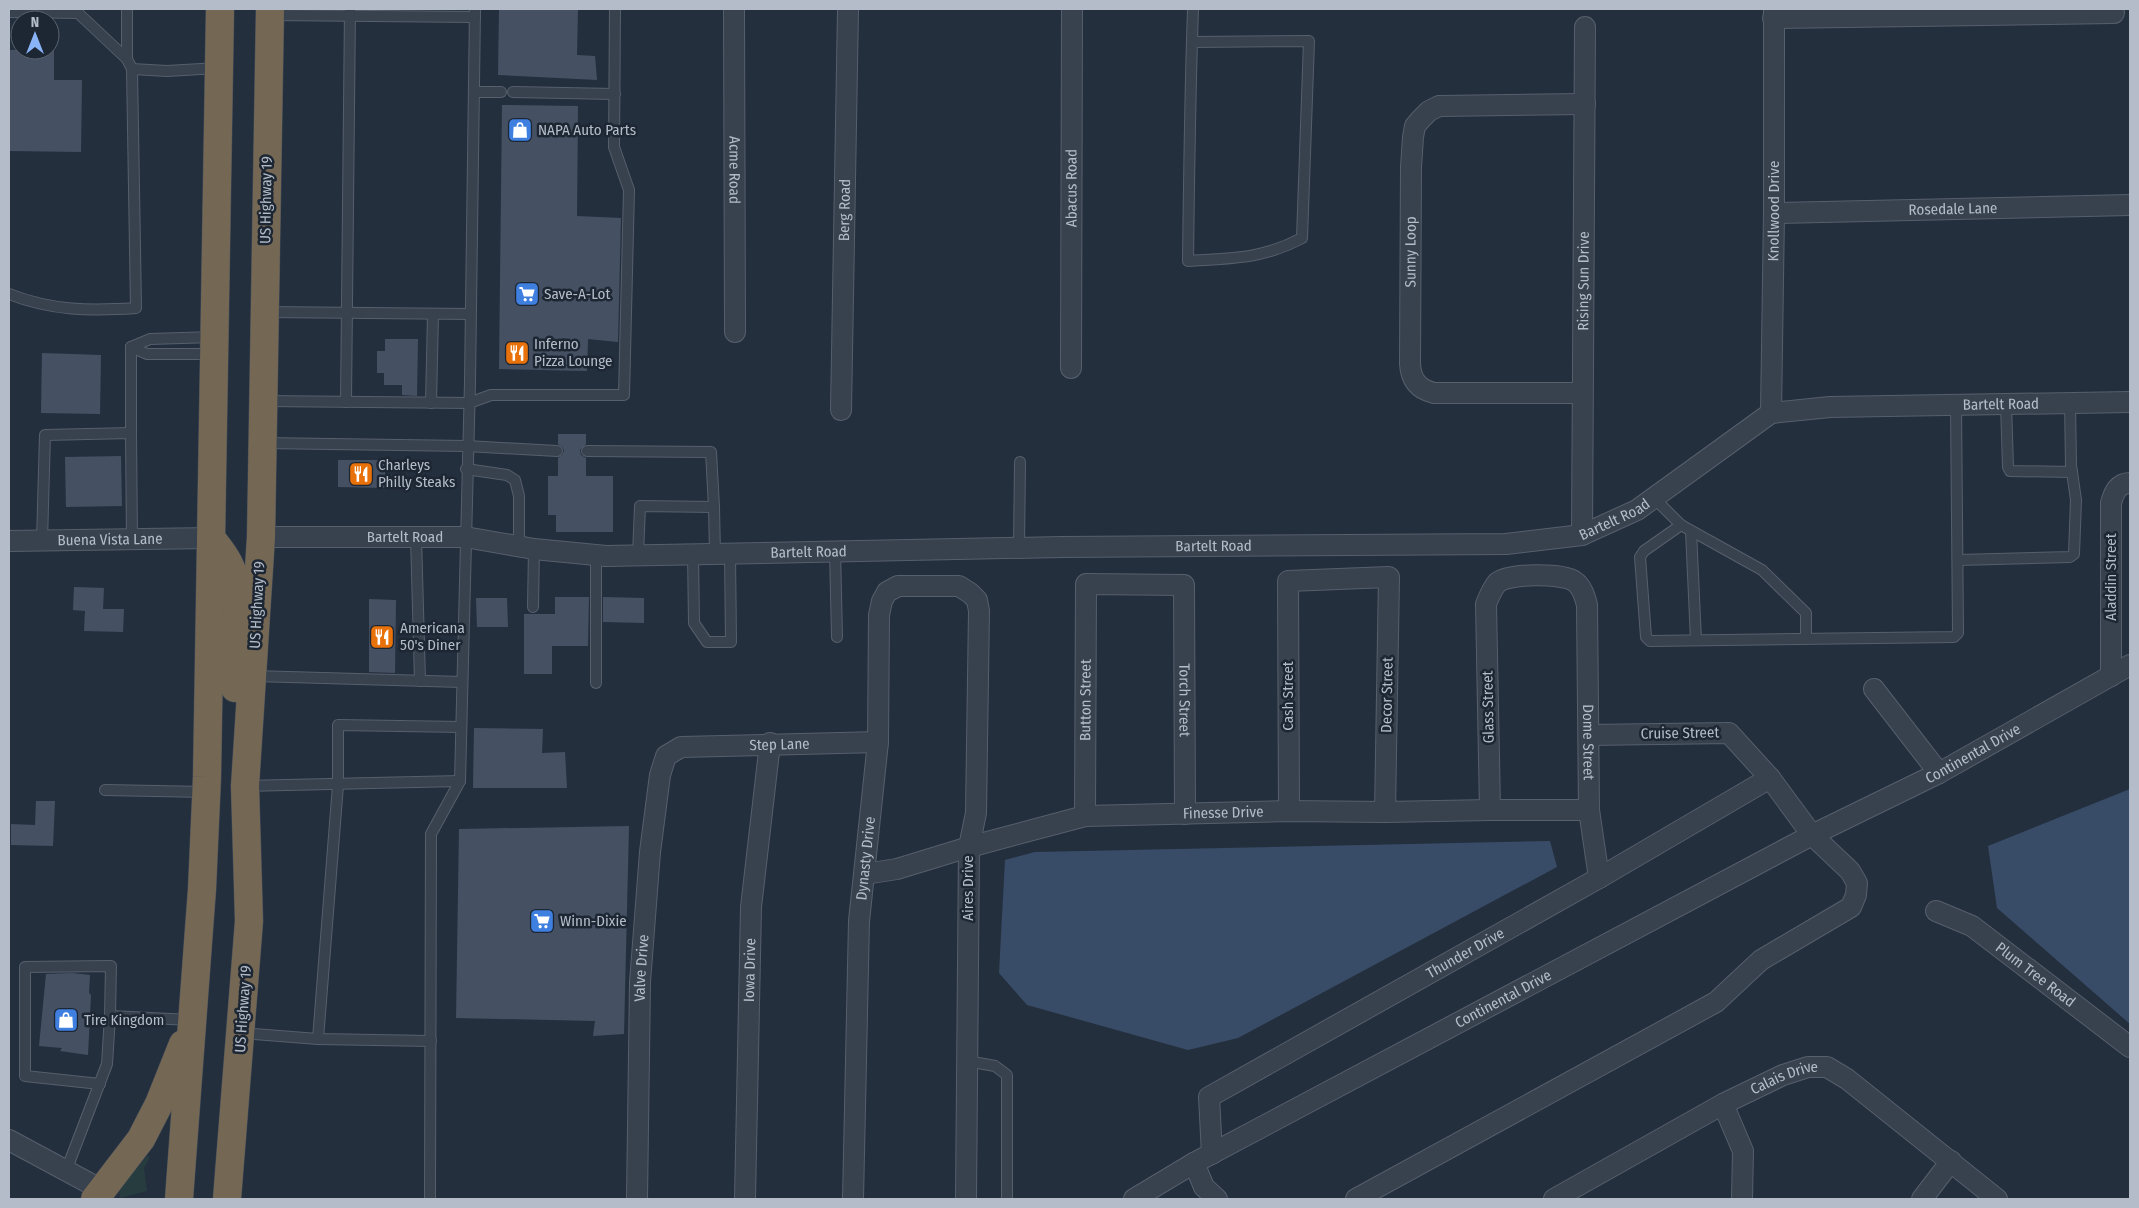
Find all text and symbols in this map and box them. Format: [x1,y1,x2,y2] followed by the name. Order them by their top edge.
[10,10,60,60] north arrow
[31,14,39,31] text: N
[507,117,533,143] shop icon: NAPA Auto Parts
[538,121,636,139] place label: NAPA Auto Parts
[725,136,744,204] street label: Acme Road
[1062,149,1081,227] street label: Abacus Road
[256,156,276,244] street label: US Highway 19
[1764,161,1783,261] street label: Knollwood Drive
[835,179,854,241] street label: Berg Road
[1908,199,1998,219] street label: Rosedale Lane
[1401,216,1420,288] street label: Sunny Loop
[1574,231,1593,331] street label: Rising Sun Drive
[514,281,540,307] supermarket icon: Save-A-Lot
[544,285,610,303] place label: Save-A-Lot
[534,335,612,370] place label: Inferno Pizza Lounge
[504,340,530,366] restaurant icon: Inferno Pizza Lounge
[1962,395,2039,414] street label: Bartelt Road
[378,456,455,491] place label: Charleys Philly Steaks
[348,461,374,487] restaurant icon: Charleys Philly Steaks
[1576,495,1653,544] street label: Bartelt Road
[367,528,443,546] street label: Bartelt Road
[57,530,163,549] street label: Buena Vista Lane
[2102,533,2120,621] street label: Aladdin Street
[1175,537,1252,555] street label: Bartelt Road
[770,542,847,562] street label: Bartelt Road
[246,561,268,649] street label: US Highway 19
[400,619,465,654] place label: Americana 50's Diner
[369,624,395,650] restaurant icon: Americana 50's Diner
[1377,657,1397,733] street label: Decor Street
[1076,659,1095,741] street label: Button Street
[1279,661,1297,731] street label: Cash Street
[1175,663,1194,737] street label: Torch Street
[1478,670,1498,744] street label: Glass Street
[1579,704,1598,780] street label: Dome Street
[1922,720,2024,787] street label: Continental Drive
[1641,723,1719,743] street label: Cruise Street
[749,735,810,754] street label: Step Lane
[1183,803,1264,823] street label: Finesse Drive
[852,816,879,901] street label: Dynasty Drive
[959,855,977,921] street label: Aires Drive
[529,908,555,934] supermarket icon: Winn-Dixie
[560,912,627,930] place label: Winn-Dixie
[1423,924,1507,982] street label: Thunder Drive
[631,934,653,1002] street label: Valve Drive
[740,938,759,1002] street label: Iowa Drive
[1992,938,2079,1011] street label: Plum Tree Road
[231,965,255,1053] street label: US Highway 19
[1452,966,1554,1032] street label: Continental Drive
[53,1007,79,1033] shop icon: Tire Kingdom
[84,1011,164,1029] place label: Tire Kingdom
[1747,1058,1818,1098] street label: Calais Drive

